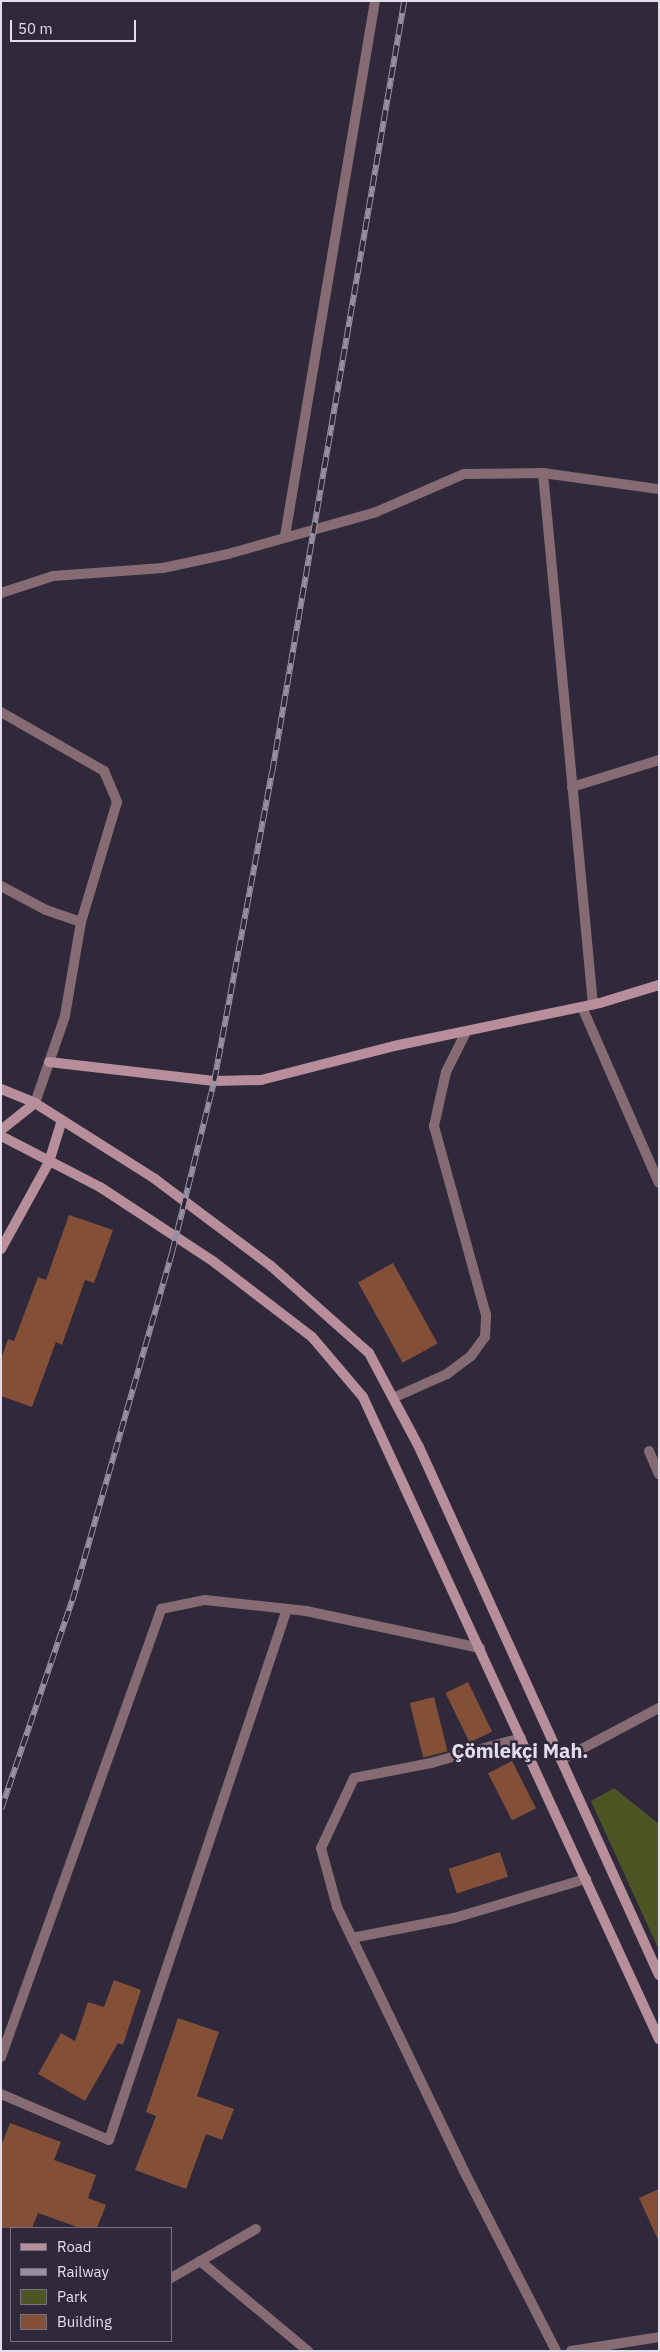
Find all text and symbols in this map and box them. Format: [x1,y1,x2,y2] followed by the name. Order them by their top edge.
[12,10,139,42] scale bar
[18,19,53,38] text: 50 m
[451,1738,589,1762] district label: Çömlekçi Mah.
[10,2227,172,2342] legend
[57,2237,92,2256] text: Road
[57,2262,109,2281] text: Railway
[57,2287,87,2306] text: Park
[57,2312,112,2331] text: Building

